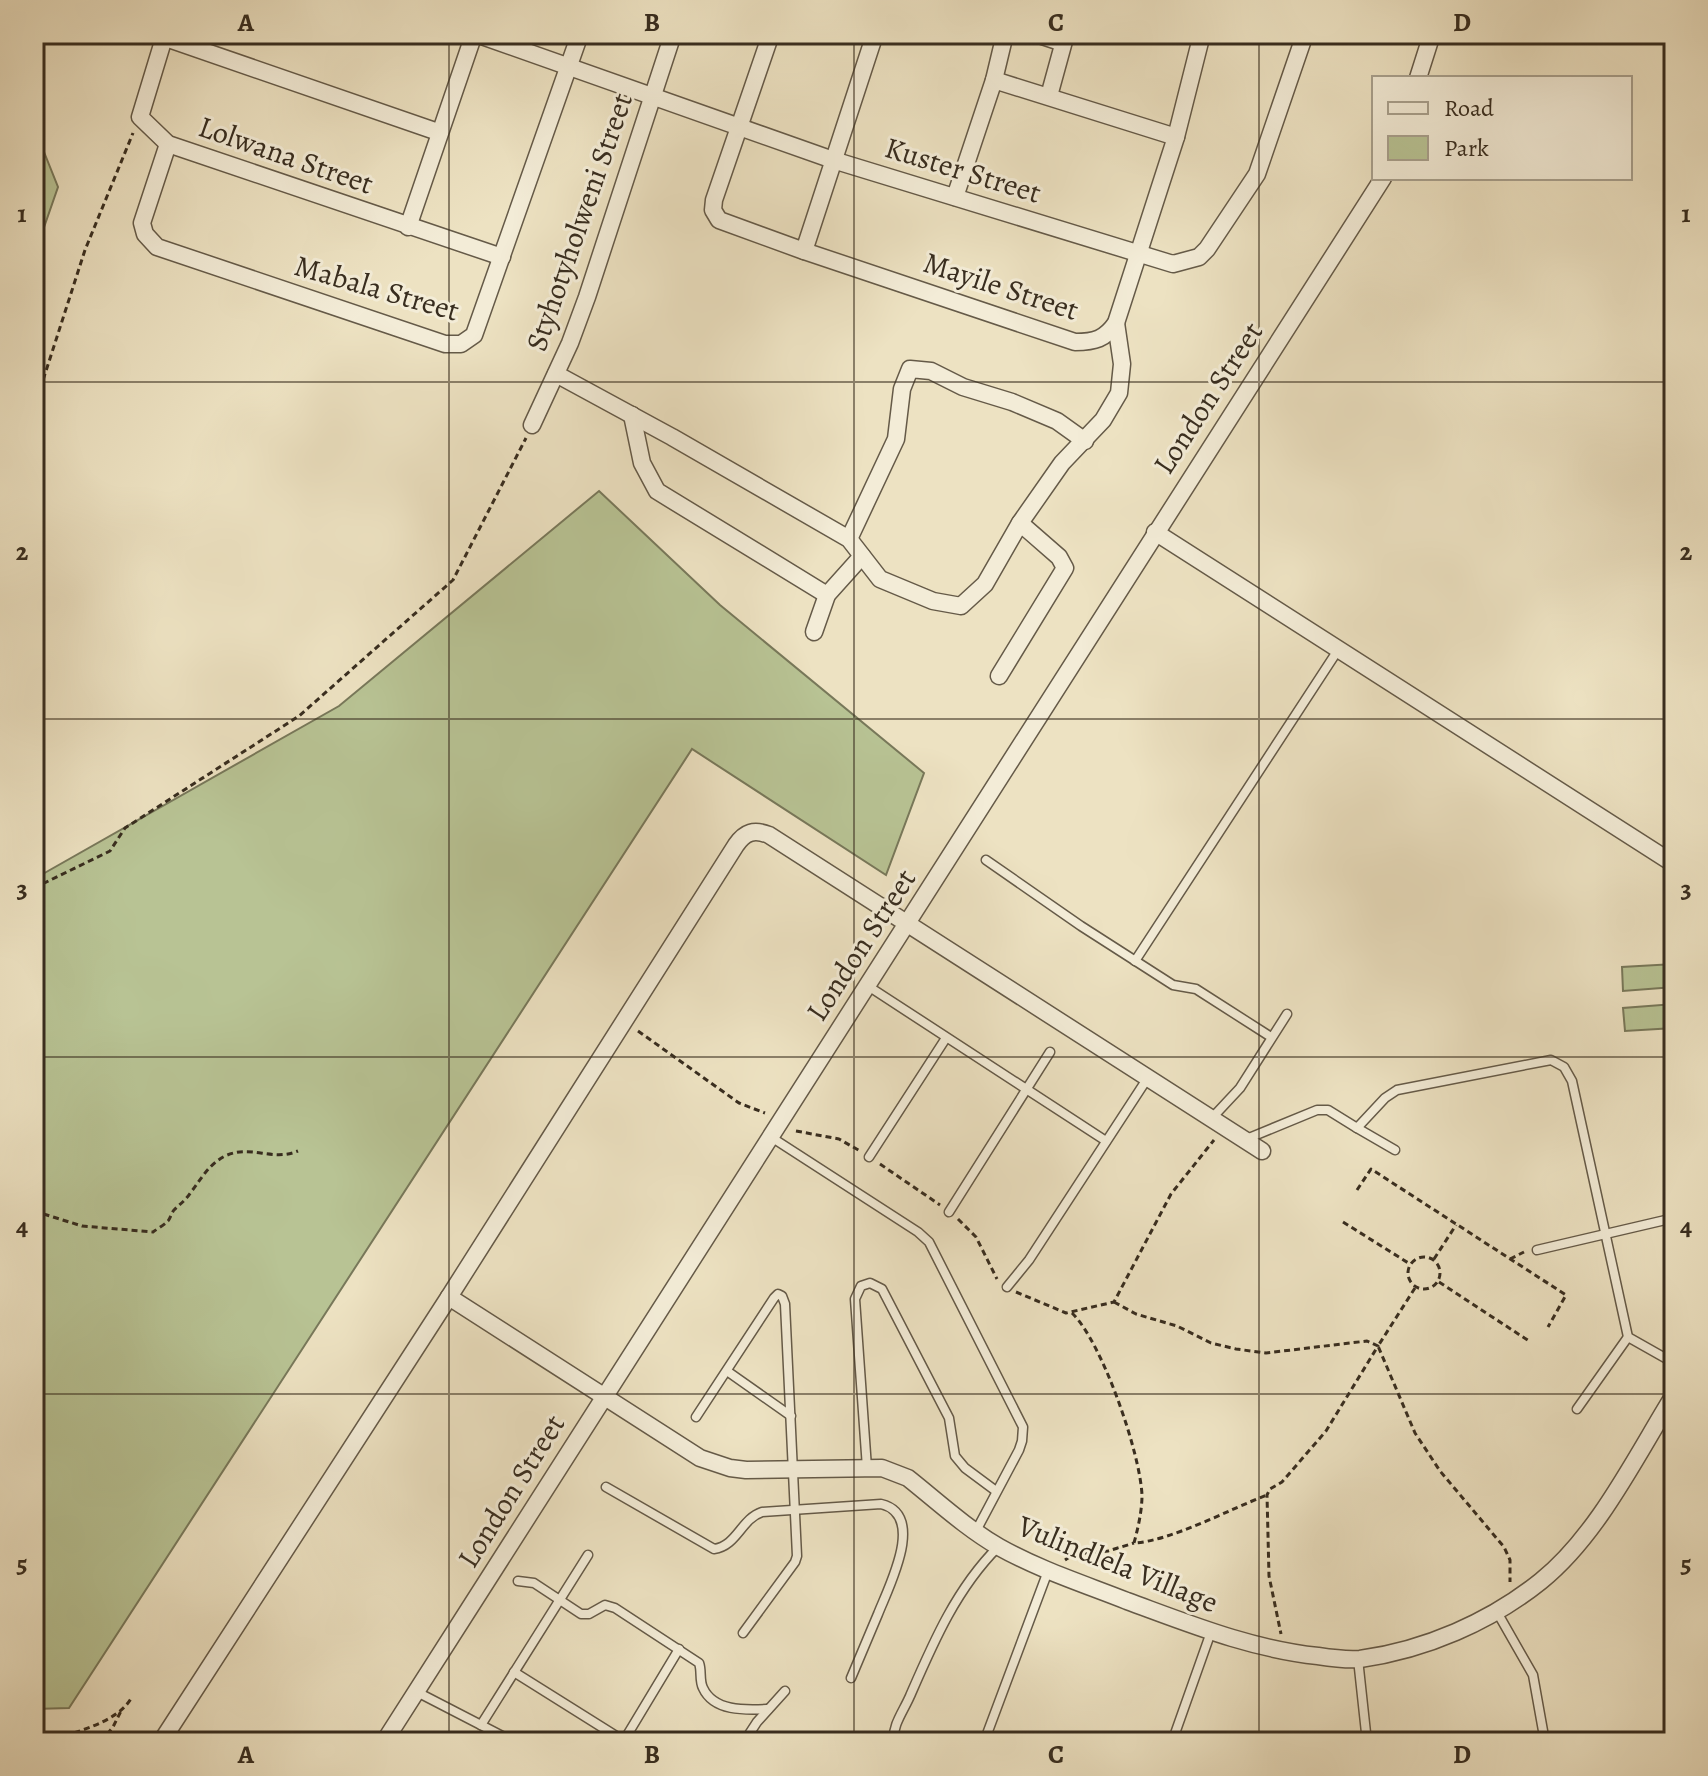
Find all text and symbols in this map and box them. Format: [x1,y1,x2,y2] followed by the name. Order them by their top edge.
[237,5,255,40] text: A
[644,5,660,40] text: B
[1048,5,1064,40] text: C
[1453,5,1471,40] text: D
[1372,76,1632,180] legend
[516,88,642,356] street label: Styhotyholweni Street
[1444,92,1494,124] text: Road
[193,106,379,204] street label: Lolwana Street
[880,127,1046,213] street label: Kuster Street
[1444,132,1489,164] text: Park
[17,196,27,231] text: 1
[1681,196,1691,231] text: 1
[918,242,1084,330] street label: Mayile Street
[290,245,464,331] street label: Mabala Street
[1144,314,1272,482] street label: London Street
[16,534,29,569] text: 2
[1680,534,1693,569] text: 2
[797,861,925,1029] street label: London Street
[16,871,28,906] text: 3
[1680,871,1692,906] text: 3
[16,1209,28,1244] text: 4
[1680,1209,1692,1244] text: 4
[448,1407,574,1575] street label: London Street
[1011,1505,1224,1622] street label: Vulindlela Village
[16,1546,28,1581] text: 5
[1680,1546,1692,1581] text: 5
[237,1737,255,1772] text: A
[644,1737,660,1772] text: B
[1048,1737,1064,1772] text: C
[1453,1737,1471,1772] text: D

